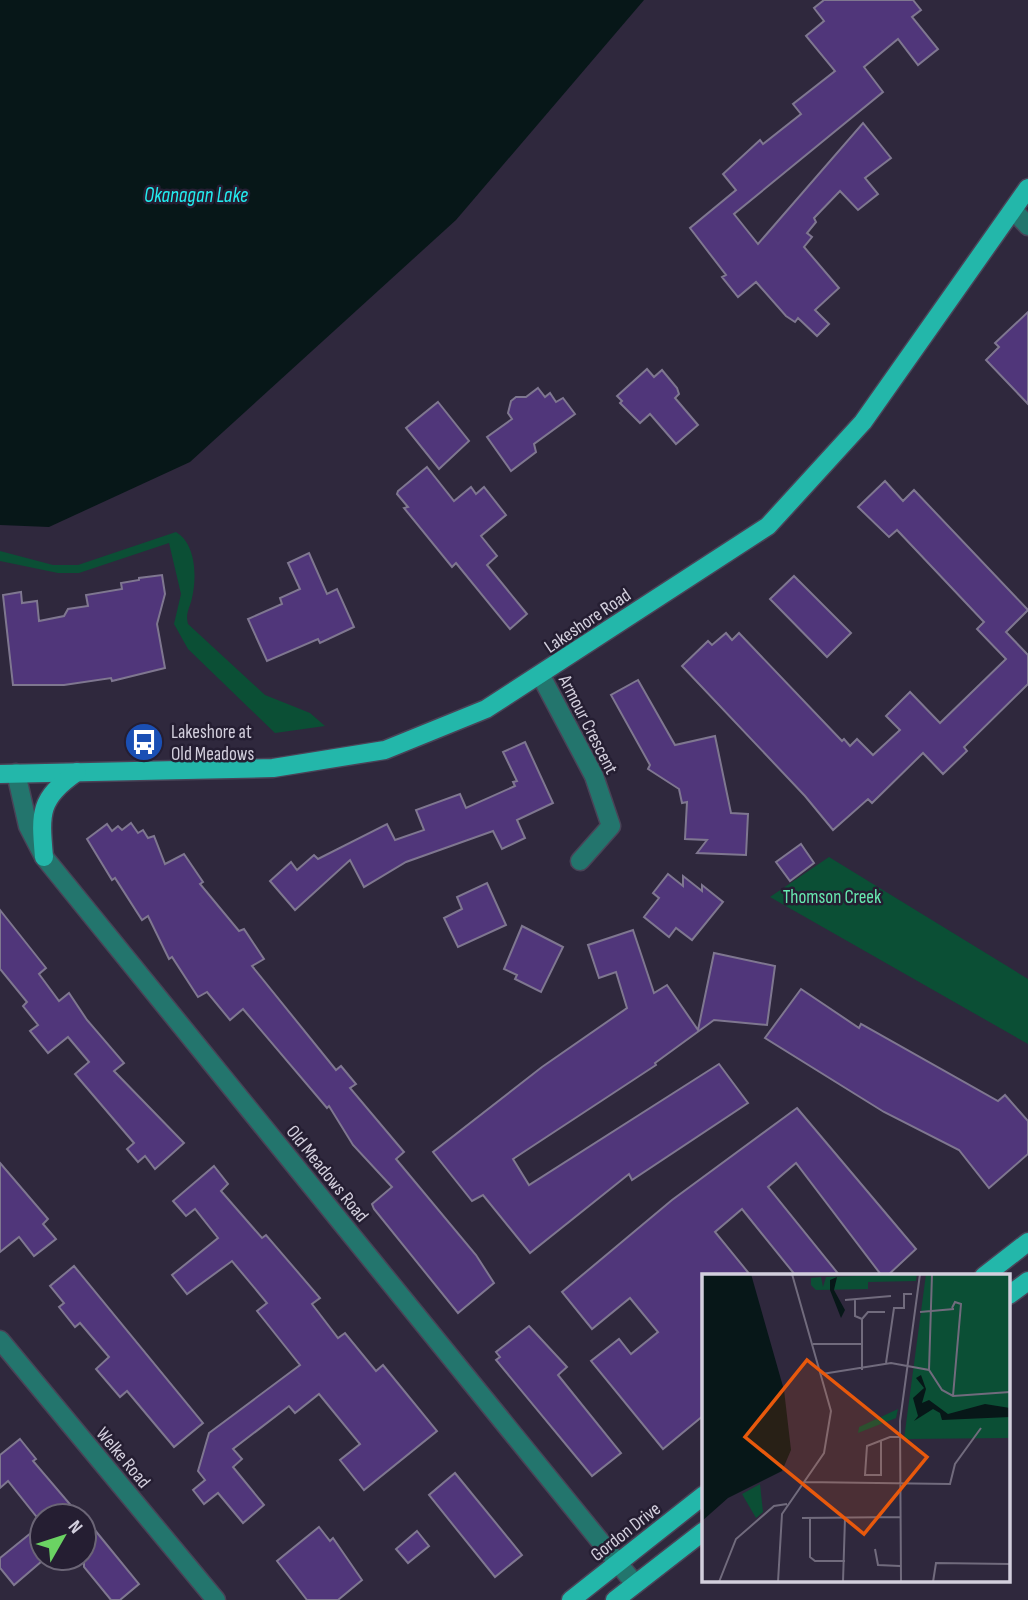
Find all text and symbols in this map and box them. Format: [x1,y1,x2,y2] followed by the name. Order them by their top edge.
[144,183,248,208] water label: Okanagan Lake
[540,584,635,659] street label: Lakeshore Road
[552,670,623,778] street label: Armour Crescent
[123,721,165,763] bus stop icon: Lakeshore at Old Meadows
[171,721,254,766] place label: Lakeshore at Old Meadows
[783,886,882,909] park label: Thomson Creek
[281,1121,373,1227] street label: Old Meadows Road
[702,1274,1010,1582] inset map
[91,1423,155,1493] street label: Welke Road
[586,1498,666,1567] street label: Gordon Drive
[28,1502,98,1572] north arrow
[63,1516,87,1538] text: N

